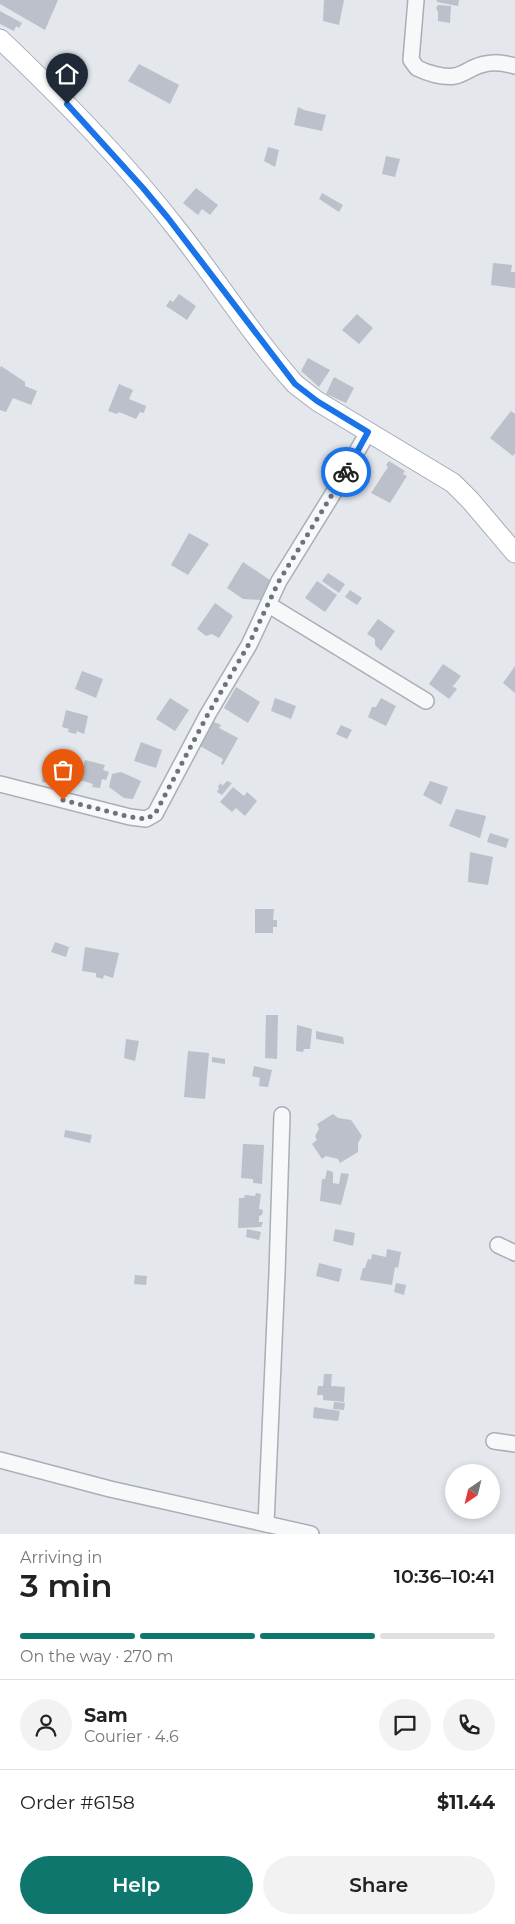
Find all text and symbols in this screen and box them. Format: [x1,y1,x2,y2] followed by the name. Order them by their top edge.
[46,53,88,104] pin
[53,60,81,88] icon: home
[321,447,371,497] courier
[332,458,360,486] icon: bike
[42,749,84,800] pin
[49,756,77,784] icon: bag
[445,1464,500,1519] north arrow
[445,1464,500,1519] map controls
[20,1548,102,1567] text: Arriving in
[394,1565,495,1588] text: 10:36–10:41
[20,1566,112,1605] text: 3 min
[20,1647,174,1666] text: On the way · 270 m
[20,1699,72,1751] button: person
[379,1699,431,1751] button: chat
[443,1699,495,1751] button: phone
[84,1704,128,1727] text: Sam
[84,1727,179,1746] text: Courier · 4.6
[20,1791,135,1814] text: Order #6158
[437,1791,495,1814] text: $11.44
[20,1856,253,1914] button: Help
[263,1856,495,1914] button: Share

